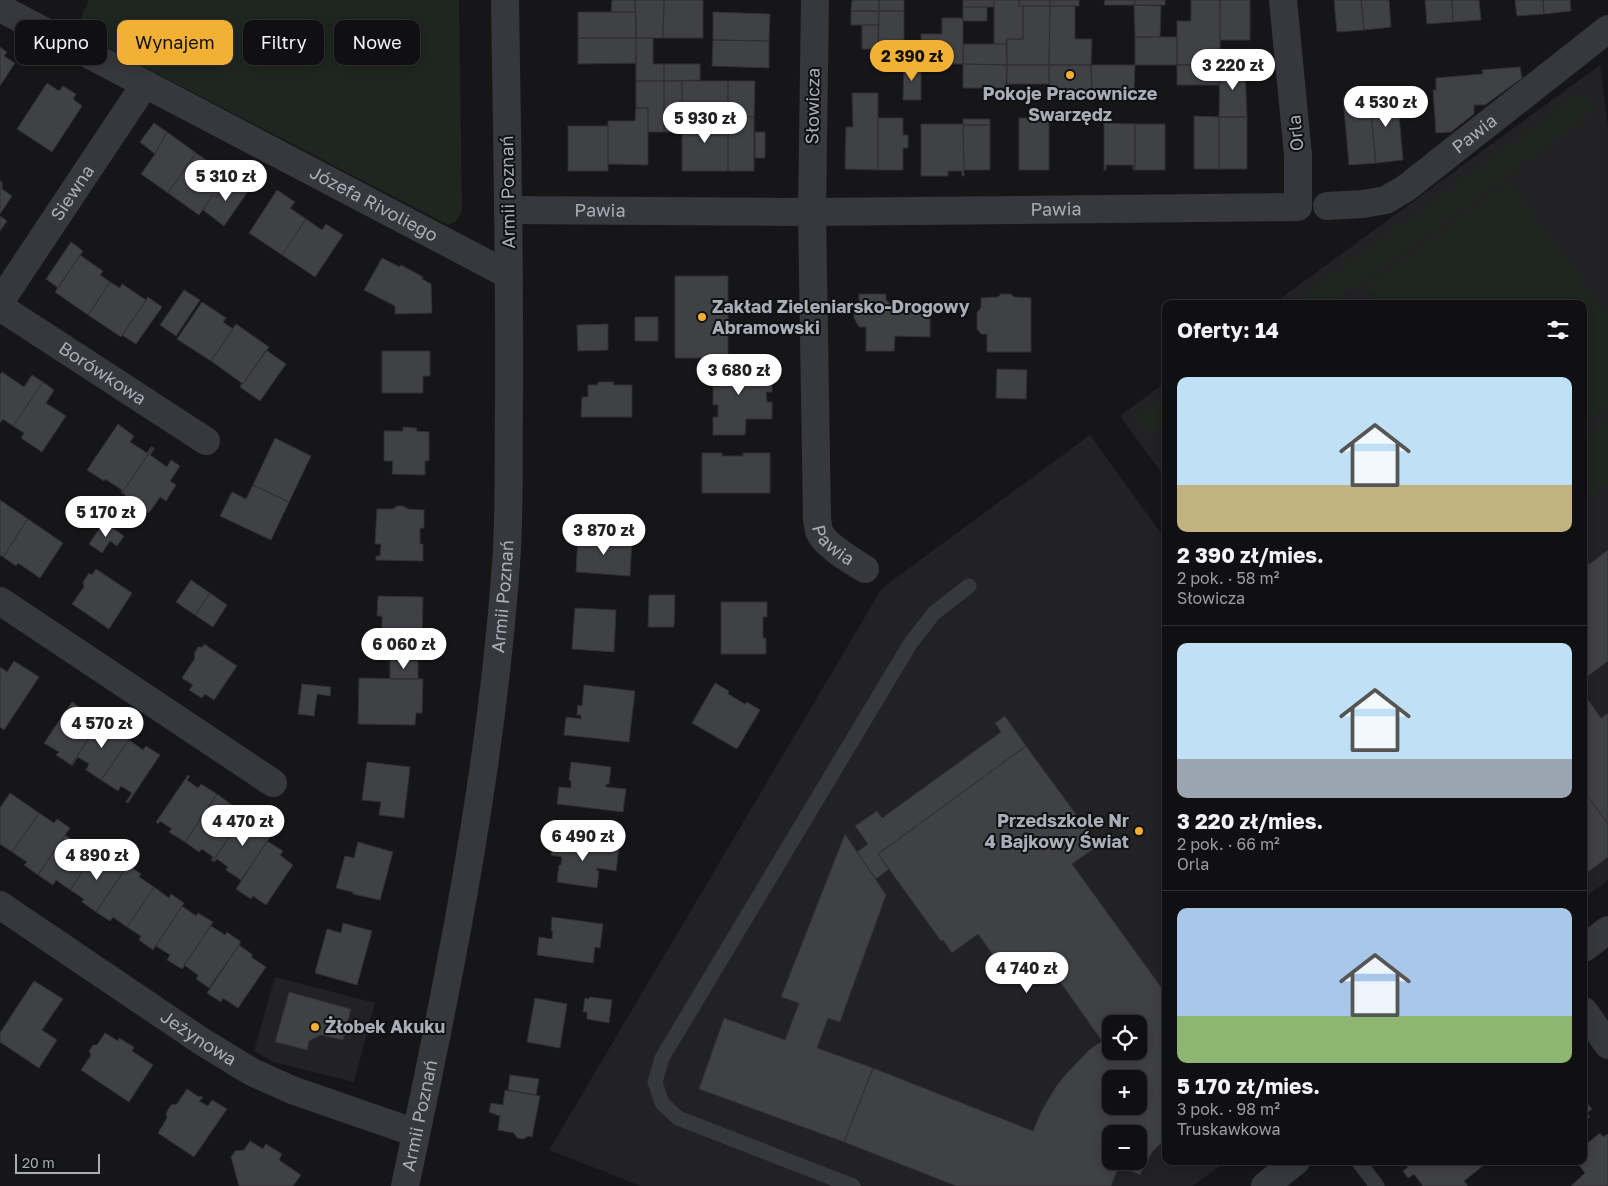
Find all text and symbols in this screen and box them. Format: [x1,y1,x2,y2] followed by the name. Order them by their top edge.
[15,20,107,65] chip: Kupno
[117,20,233,65] chip: Wynajem
[243,20,324,65] chip: Filtry
[334,20,420,65] chip: Nowe
[860,39,964,82] pin: 2 390 zł
[881,46,943,66] text: 2 390 zł
[1181,48,1285,91] pin: 3 220 zł
[1202,55,1264,75] text: 3 220 zł
[800,67,824,144] street label: Słowicza
[1064,69,1076,81] marker: Pokoje Pracownicze Swarzędz
[983,82,1158,125] place label: Pokoje Pracownicze Swarzędz
[1334,86,1438,128] pin: 4 530 zł
[1355,92,1417,112] text: 4 530 zł
[653,102,757,144] pin: 5 930 zł
[674,108,736,128] text: 5 930 zł
[1447,109,1501,158] street label: Pawia
[1282,114,1308,152] street label: Orla
[495,135,519,249] street label: Armii Poznań
[45,160,98,224] street label: Siewna
[174,160,278,202] pin: 5 310 zł
[306,160,442,246] street label: Józefa Rivoliego
[196,166,256,186] text: 5 310 zł
[1030,197,1082,220] street label: Pawia
[574,198,626,221] street label: Pawia
[712,295,970,338] place label: Zakład Zieleniarsko-Drogowy Abramowski
[696,311,708,323] marker: Zakład Zieleniarsko-Drogowy Abramowski
[1544,316,1572,344] icon: filters
[1177,317,1279,343] text: Oferty: 14
[55,336,151,409] street label: Borówkowa
[687,354,791,396] pin: 3 680 zł
[708,360,770,380] text: 3 680 zł
[1330,410,1420,500] icon: home
[54,496,158,538] pin: 5 170 zł
[76,502,136,522] text: 5 170 zł
[552,514,656,556] pin: 3 870 zł
[573,520,635,540] text: 3 870 zł
[808,522,859,570] street label: Pawia
[486,540,517,654] street label: Armii Poznań
[1177,542,1324,568] text: 2 390 zł/mies.
[1177,568,1279,588] text: 2 pok. · 58 m²
[1177,588,1245,608] text: Słowicza
[352,628,456,670] pin: 6 060 zł
[372,634,436,654] text: 6 060 zł
[1330,675,1420,765] icon: home
[50,706,154,749] pin: 4 570 zł
[71,713,133,733] text: 4 570 zł
[191,804,295,847] pin: 4 470 zł
[1177,808,1323,834] text: 3 220 zł/mies.
[984,809,1129,852] place label: Przedszkole Nr 4 Bajkowy Świat
[212,811,274,831] text: 4 470 zł
[531,820,635,862] pin: 6 490 zł
[1133,825,1145,837] marker: Przedszkole Nr 4 Bajkowy Świat
[552,826,614,846] text: 6 490 zł
[1177,834,1280,854] text: 2 pok. · 66 m²
[45,838,149,881] pin: 4 890 zł
[66,845,128,865] text: 4 890 zł
[1177,854,1209,874] text: Orla
[1330,940,1420,1030] icon: home
[975,952,1079,994] pin: 4 740 zł
[996,958,1058,978] text: 4 740 zł
[157,1005,241,1070] street label: Jeżynowa
[325,1015,445,1037] place label: Żłobek Akuku
[1102,1015,1147,1170] map controls
[1102,1015,1147,1060] button: locate
[309,1021,321,1033] marker: Żłobek Akuku
[396,1058,441,1173] street label: Armii Poznań
[1102,1070,1147,1115] button: +
[1177,1073,1320,1099] text: 5 170 zł/mies.
[1177,1099,1280,1119] text: 3 pok. · 98 m²
[1177,1119,1280,1139] text: Truskawkowa
[1102,1125,1147,1170] button: −
[15,1151,100,1174] scale bar
[22,1154,55,1171] text: 20 m

